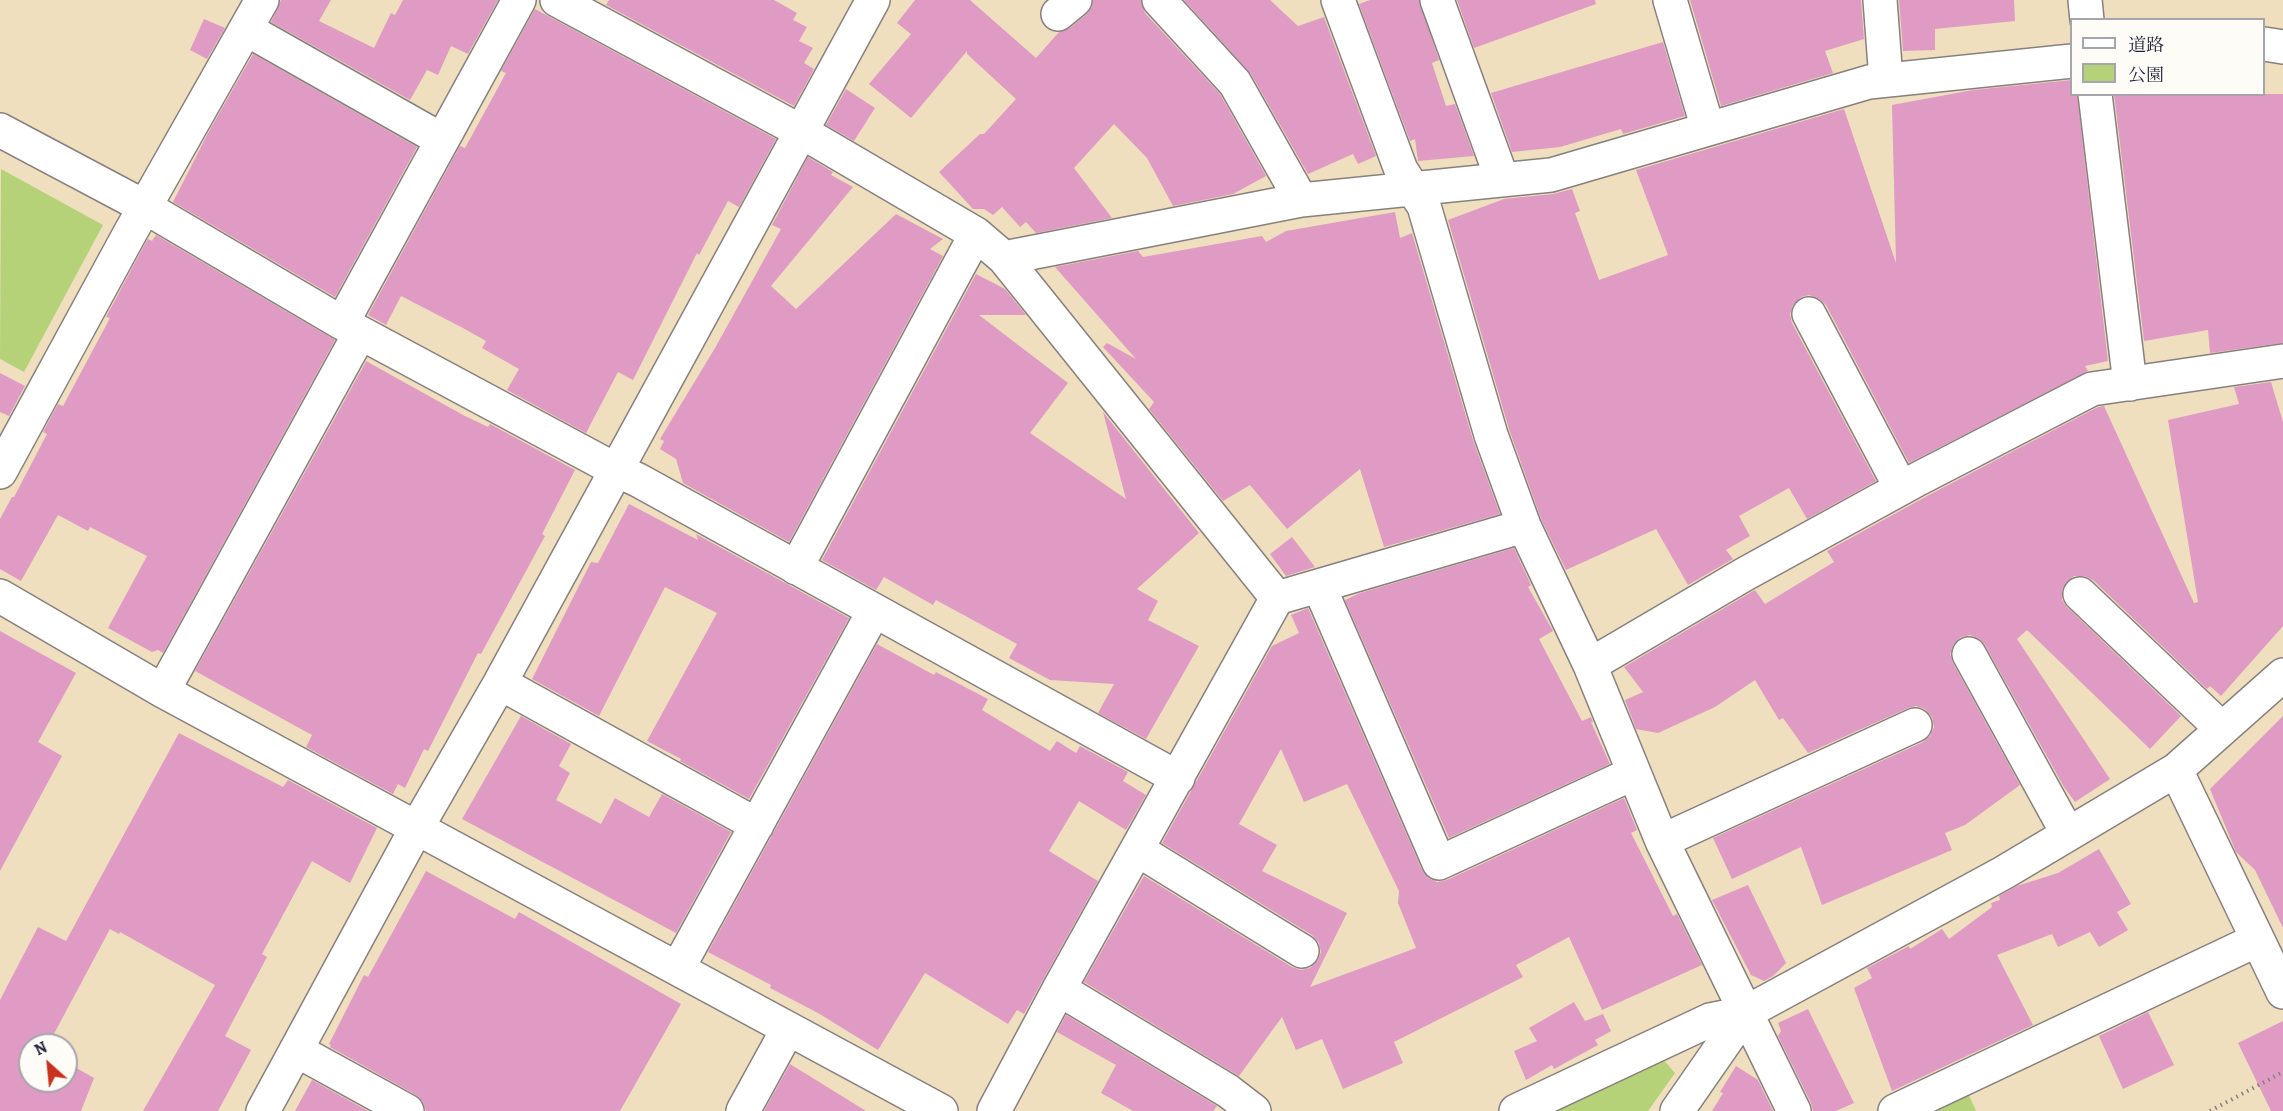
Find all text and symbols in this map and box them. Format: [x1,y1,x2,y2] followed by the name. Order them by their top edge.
[2070,18,2265,96] legend
[2128,33,2164,57] text: 道路
[2128,63,2164,87] text: 公園
[18,1033,78,1093] north arrow
[31,1036,51,1061] text: N

